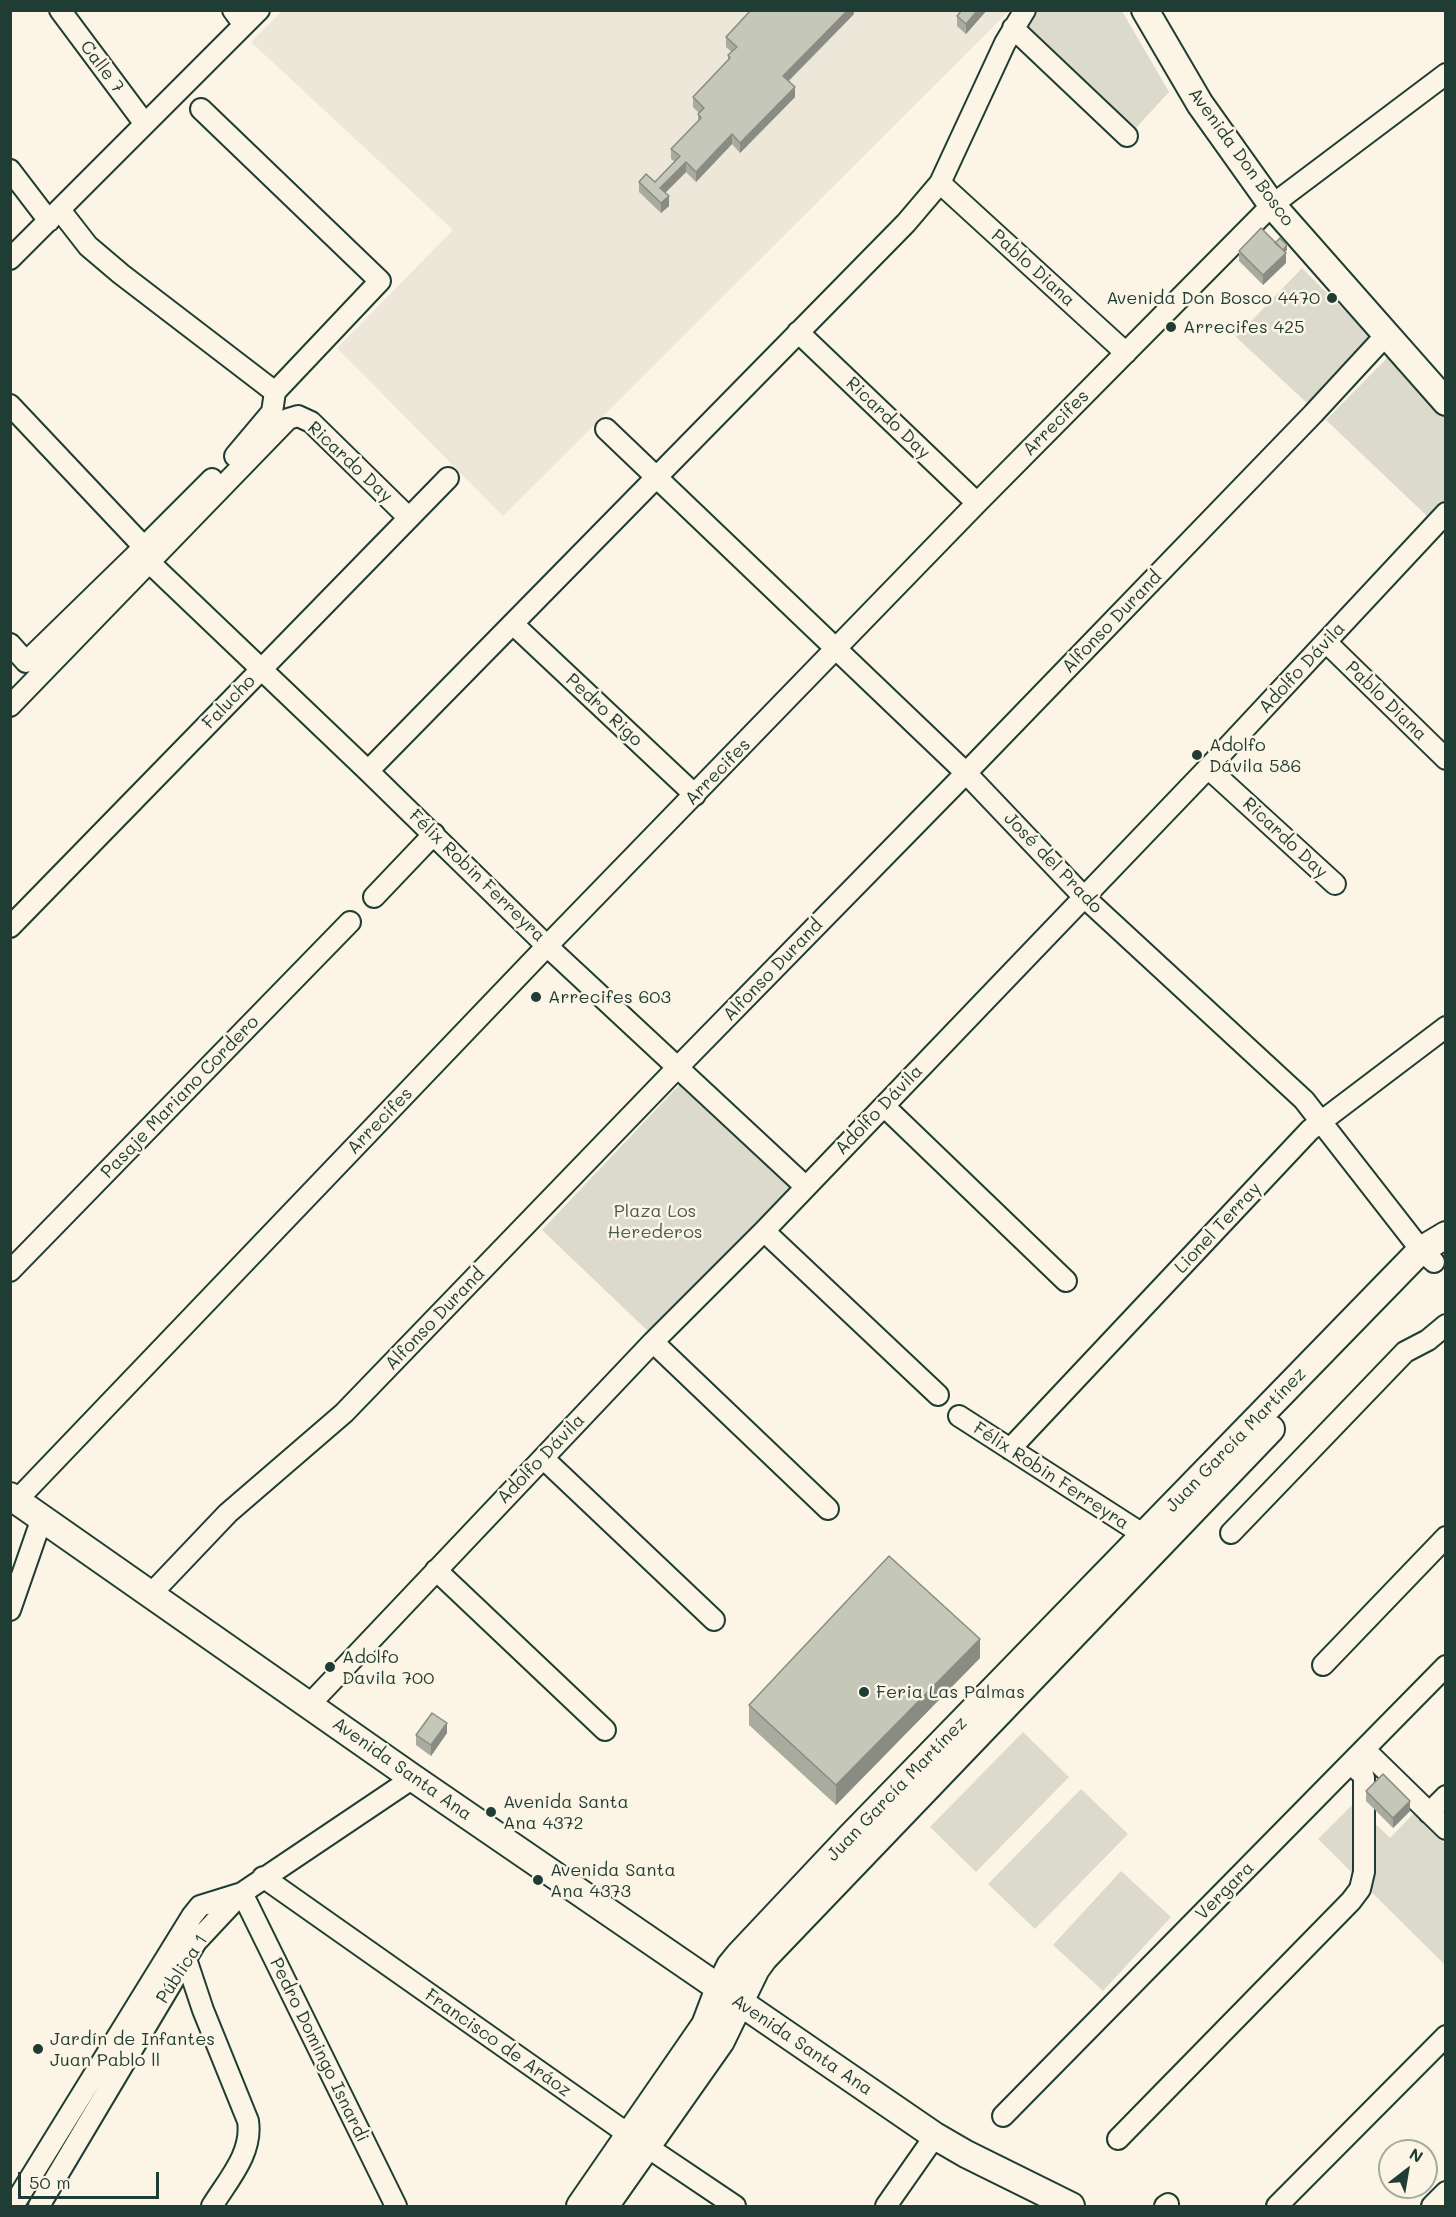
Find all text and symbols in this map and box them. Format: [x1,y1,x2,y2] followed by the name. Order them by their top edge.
[75,37,129,97] street label: Calle 7
[1184,84,1298,230] street label: Avenida Don Bosco
[987,225,1079,311] street label: Pablo Diana
[1106,287,1320,309] place label: Avenida Don Bosco 4470
[1325,291,1339,305] marker: Avenida Don Bosco 4470
[1183,316,1304,338] place label: Arrecifes 425
[1164,320,1178,334] marker: Arrecifes 425
[841,372,935,464] street label: Ricardo Day
[1018,385,1094,461] street label: Arrecifes
[303,417,397,507] street label: Ricardo Day
[1058,566,1166,678] street label: Alfonso Durand
[1254,618,1350,718] street label: Adolfo Dávila
[1341,657,1431,745] street label: Pablo Diana
[561,669,647,751] street label: Pedro Rigo
[198,670,260,734] street label: Falucho
[681,734,755,810] street label: Arrecifes
[1209,734,1301,777] place label: Adolfo Dávila 586
[1190,748,1204,762] marker: Adolfo Dávila 586
[1238,793,1332,883] street label: Ricardo Day
[404,805,550,947] street label: Félix Robin Ferreyra
[999,808,1107,918] street label: José del Prado
[719,914,827,1026] street label: Alfonso Durand
[548,986,671,1008] place label: Arrecifes 603
[529,990,543,1004] marker: Arrecifes 603
[97,1011,263,1183] street label: Pasaje Mariano Cordero
[831,1060,927,1160] street label: Adolfo Dávila
[343,1083,417,1159] street label: Arrecifes
[1170,1178,1266,1278] street label: Lionel Terray
[607,1200,703,1242] park label: Plaza Los Herederos
[381,1263,489,1375] street label: Alfonso Durand
[1161,1363,1311,1517] street label: Juan García Martínez
[493,1409,589,1509] street label: Adolfo Dávila
[969,1418,1133,1534] street label: Félix Robin Ferreyra
[342,1646,434,1688] place label: Adolfo Davila 700
[323,1660,337,1674] marker: Adolfo Davila 700
[876,1681,1025,1703] place label: Feria Las Palmas
[857,1685,871,1699] marker: Feria Las Palmas
[822,1712,972,1866] street label: Juan García Martínez
[328,1713,476,1825] street label: Avenida Santa Ana
[503,1791,629,1834] place label: Avenida Santa Ana 4372
[484,1805,498,1819] marker: Avenida Santa Ana 4372
[1191,1857,1259,1925] street label: Vergara
[550,1859,676,1902] place label: Avenida Santa Ana 4373
[531,1873,545,1887] marker: Avenida Santa Ana 4373
[152,1930,212,2008] street label: Pública 1
[265,1954,373,2146] street label: Pedro Domingo Isnardi
[421,1984,575,2102] street label: Francisco de Aráoz
[728,1990,876,2100] street label: Avenida Santa Ana
[50,2028,215,2070] place label: Jardín de Infantes Juan Pablo ll
[31,2042,45,2056] marker: Jardín de Infantes Juan Pablo ll
[1378,2139,1438,2199] north arrow
[1406,2143,1427,2167] text: N
[21,2160,162,2198] scale bar
[29,2170,71,2194] text: 50 m

